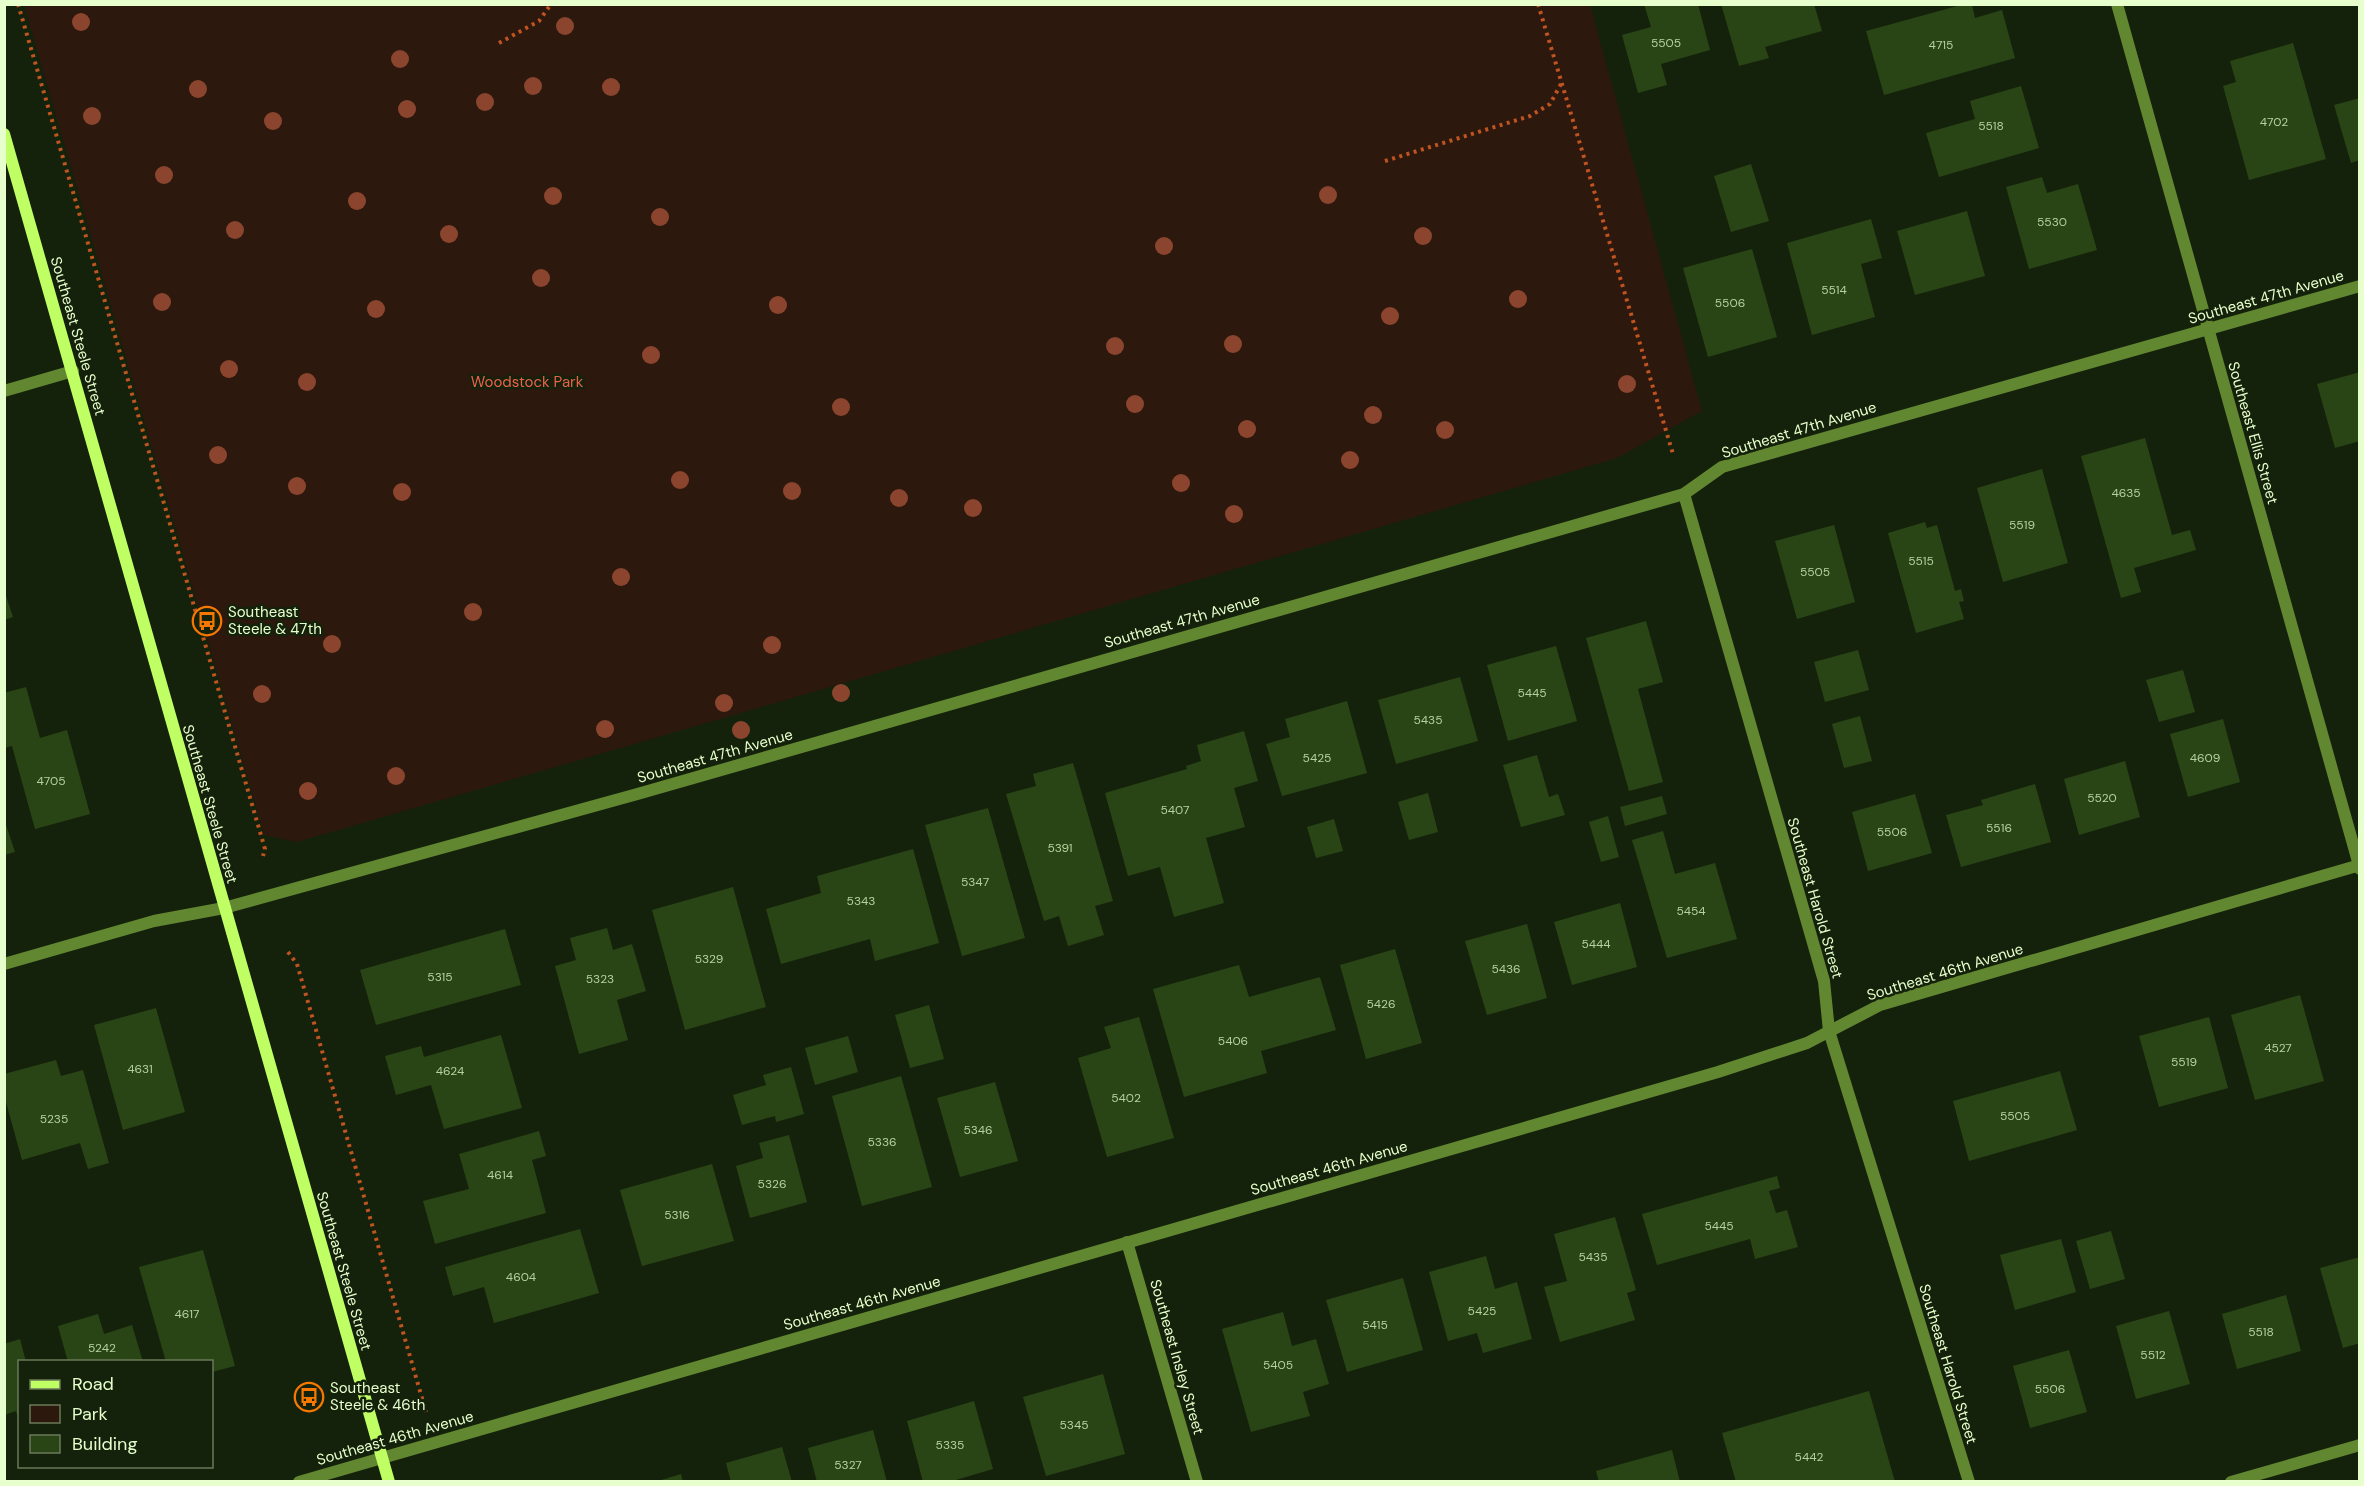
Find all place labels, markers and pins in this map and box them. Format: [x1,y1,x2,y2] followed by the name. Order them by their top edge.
[228,602,322,639] place label: Southeast Steele & 47th
[191,605,223,637] bus stop icon: Southeast Steele & 47th
[330,1378,425,1415] place label: Southeast Steele & 46th
[293,1381,325,1413] bus stop icon: Southeast Steele & 46th

